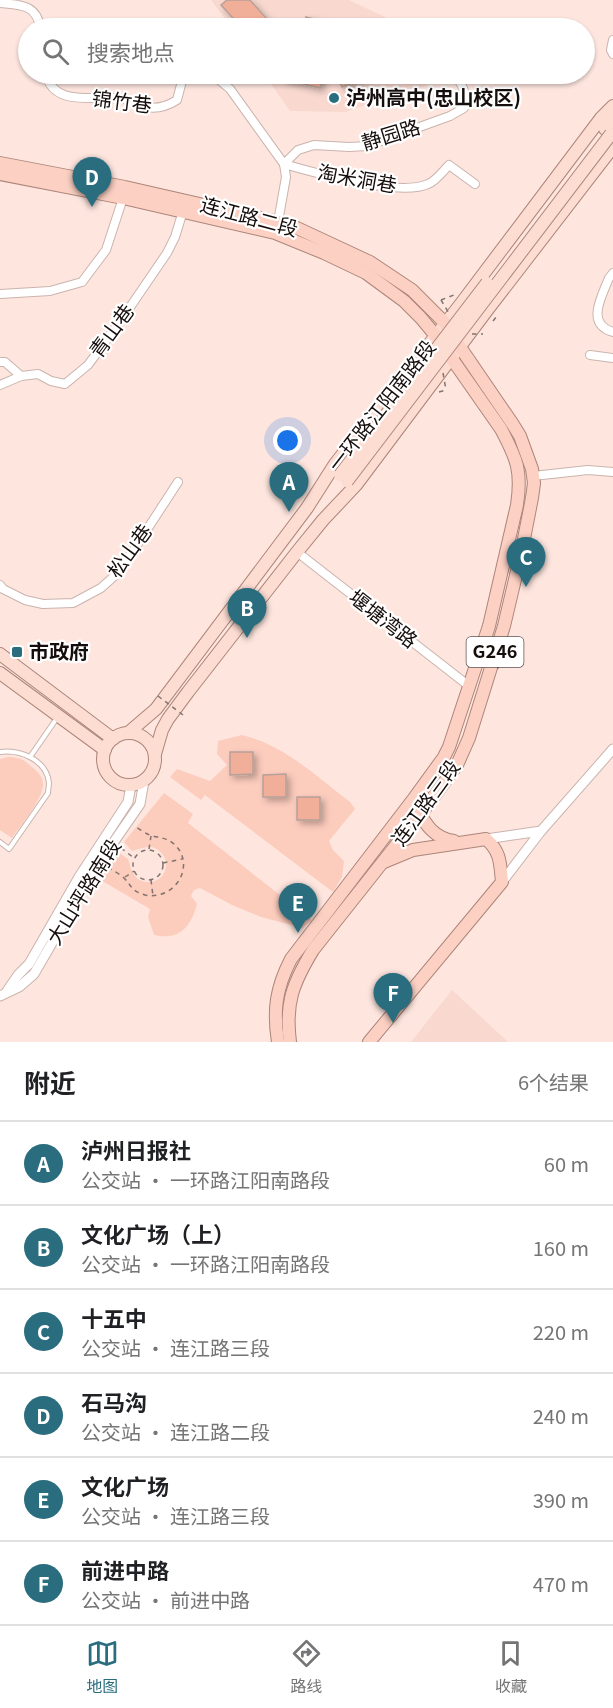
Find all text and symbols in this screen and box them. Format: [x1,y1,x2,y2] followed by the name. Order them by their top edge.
[18,18,595,84] search box
[39,35,72,68] icon: search
[87,35,175,67] text: 搜索地点
[91,82,154,119] street label: 锦竹巷
[346,82,521,111] place label: 泸州高中(忠山校区)
[327,91,341,105] marker: 泸州高中(忠山校区)
[358,111,423,156] street label: 静园路
[315,156,399,199] street label: 淘米洞巷
[72,158,112,207] pin: D
[197,189,301,242] street label: 连江路二段
[81,297,140,363] street label: 青山巷
[320,333,441,477] street label: 一环路江阳南路段
[273,426,302,455] your location
[270,462,308,512] pin: A
[99,517,158,583] street label: 松山巷
[506,538,546,587] pin: C
[343,582,424,654] street label: 堰塘湾路
[228,588,266,638] pin: B
[29,636,89,665] place label: 市政府
[466,637,524,667] road number: G246
[10,645,24,659] marker: 市政府
[384,753,466,851] street label: 连江路三段
[39,833,127,950] street label: 大山坪路南段
[278,884,318,933] pin: E
[374,974,412,1023] pin: F
[24,1063,76,1100] text: 附近
[518,1067,589,1096] text: 6个结果
[81,1133,191,1165] text: 泸州日报社
[37,1149,50,1178] text: A
[544,1149,589,1178] text: 60 m
[81,1165,330,1194] text: 公交站 · 一环路江阳南路段
[81,1217,235,1249] text: 文化广场（上）
[37,1233,50,1262] text: B
[533,1233,589,1262] text: 160 m
[81,1249,330,1278] text: 公交站 · 一环路江阳南路段
[81,1301,147,1333] text: 十五中
[37,1317,50,1346] text: C
[533,1317,589,1346] text: 220 m
[81,1333,270,1362] text: 公交站 · 连江路三段
[81,1385,147,1417] text: 石马沟
[36,1401,51,1430] text: D
[533,1401,589,1430] text: 240 m
[81,1417,270,1446] text: 公交站 · 连江路二段
[81,1469,169,1501] text: 文化广场
[37,1485,50,1514] text: E
[533,1485,589,1514] text: 390 m
[81,1501,270,1530] text: 公交站 · 连江路三段
[81,1553,169,1585] text: 前进中路
[38,1569,49,1598] text: F
[533,1569,589,1598] text: 470 m
[81,1585,250,1614] text: 公交站 · 前进中路
[86,1637,119,1697] tab: 地图
[290,1637,323,1697] tab: 路线
[494,1637,527,1697] tab: 收藏

